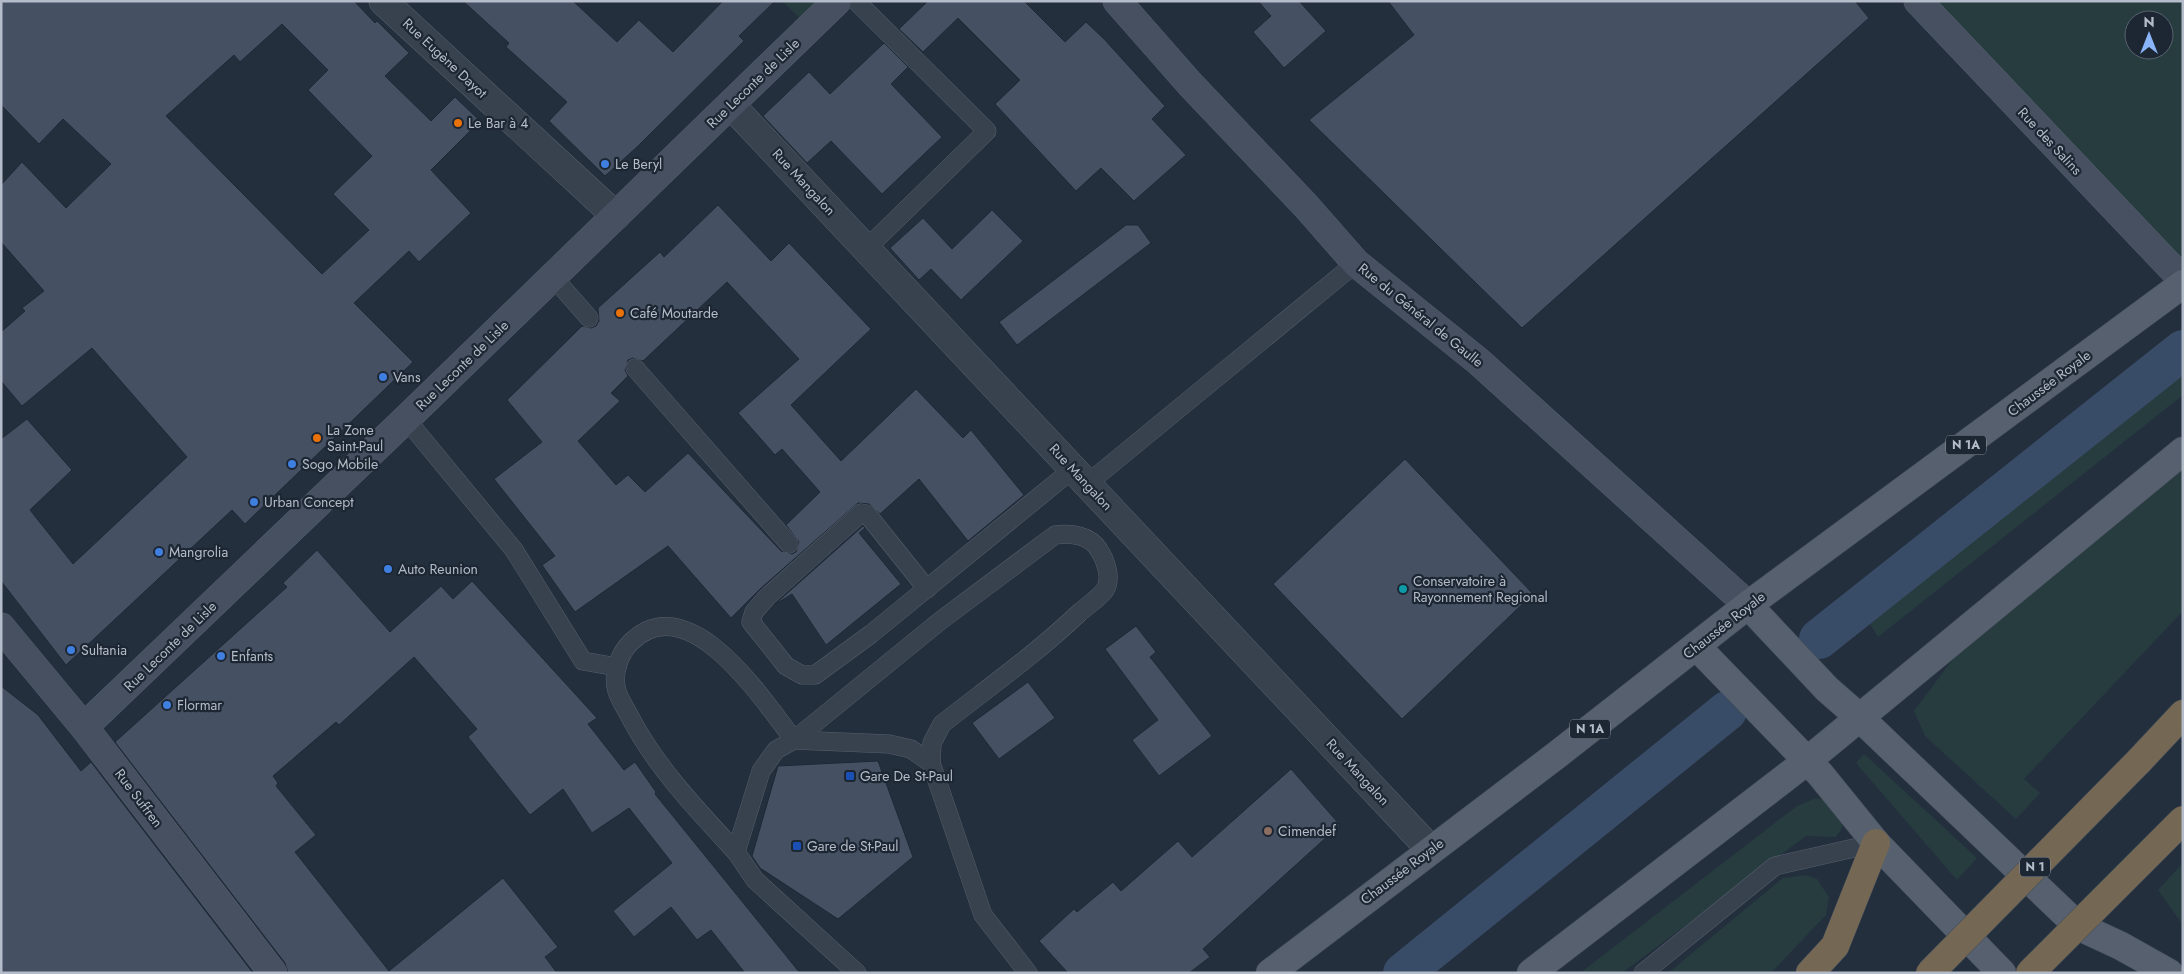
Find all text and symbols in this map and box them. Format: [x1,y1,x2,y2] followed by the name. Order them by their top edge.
[2124,10,2174,60] north arrow
[2143,12,2155,32] text: N
[398,14,492,103] street label: Rue Eugène Dayot
[702,33,804,133] street label: Rue Leconte de Lisle
[2013,103,2087,179] street label: Rue des Salins
[468,113,528,133] place label: Le Bar à 4
[452,117,464,129] marker: Le Bar à 4
[768,144,840,220] street label: Rue Mangalon
[615,154,662,174] place label: Le Beryl
[599,158,611,170] marker: Le Beryl
[1354,258,1488,372] street label: Rue du Général de Gaulle
[630,303,718,323] place label: Café Moutarde
[614,307,626,319] marker: Café Moutarde
[411,315,513,415] street label: Rue Leconte de Lisle
[2003,345,2095,421] street label: Chaussée Royale
[393,367,421,387] place label: Vans
[377,371,389,383] marker: Vans
[327,420,383,456] place label: La Zone Saint-Paul
[311,432,323,444] marker: La Zone Saint-Paul
[1946,436,1986,454] road number: N 1A
[1045,439,1117,515] street label: Rue Mangalon
[302,454,378,474] place label: Sogo Mobile
[286,458,298,470] marker: Sogo Mobile
[264,492,354,512] place label: Urban Concept
[248,496,260,508] marker: Urban Concept
[169,542,228,562] place label: Mangrolia
[153,546,165,558] marker: Mangrolia
[398,559,478,579] place label: Auto Reunion
[382,563,394,575] marker: Auto Reunion
[1413,571,1548,607] place label: Conservatoire à Rayonnement Regional
[1397,583,1409,595] marker: Conservatoire à Rayonnement Regional
[1679,586,1769,664] street label: Chaussée Royale
[119,596,221,696] street label: Rue Leconte de Lisle
[81,640,127,660] place label: Sultania
[65,644,77,656] marker: Sultania
[231,646,273,666] place label: Enfants
[215,650,227,662] marker: Enfants
[177,695,222,715] place label: Flormar
[161,699,173,711] marker: Flormar
[1570,720,1610,739] road number: N 1A
[1322,734,1394,810] street label: Rue Mangalon
[110,765,168,831] street label: Rue Suffren
[860,766,953,786] place label: Gare De St-Paul
[844,770,856,782] marker: Gare De St-Paul
[1278,821,1337,841] place label: Cimendef
[1262,825,1274,837] marker: Cimendef
[1356,833,1448,909] street label: Chaussée Royale
[807,836,899,856] place label: Gare de St-Paul
[791,840,803,852] marker: Gare de St-Paul
[2020,858,2050,876] road number: N 1

